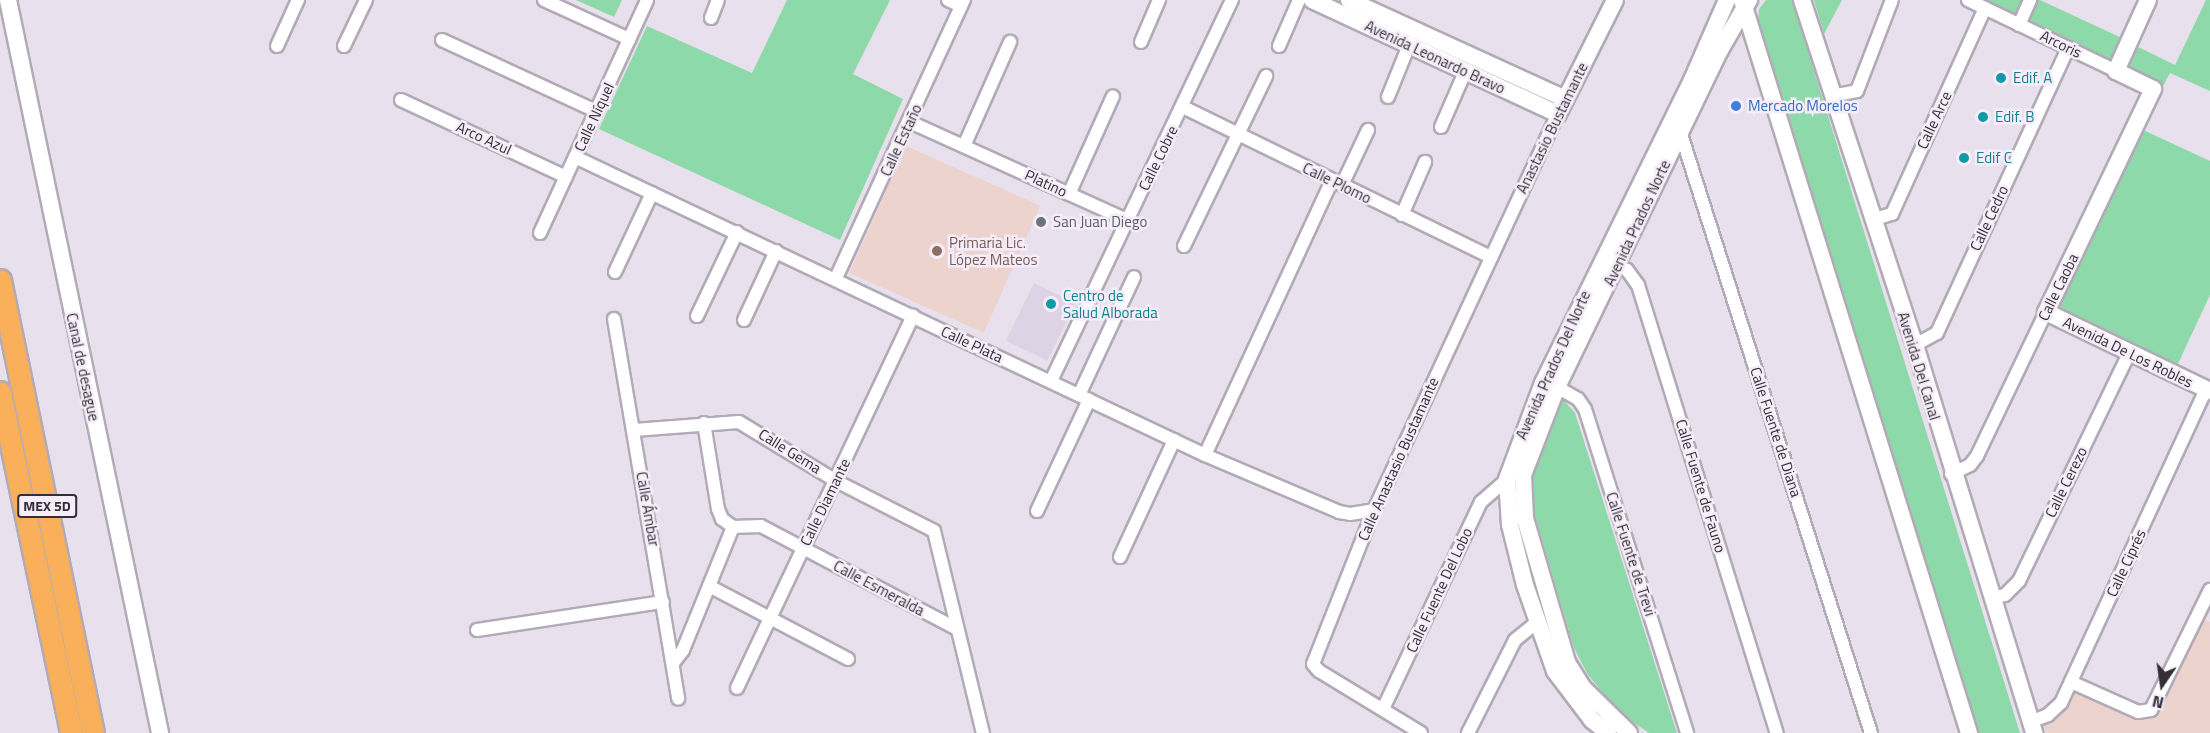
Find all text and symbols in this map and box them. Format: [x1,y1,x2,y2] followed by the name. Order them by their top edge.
[1362,17,1508,97] street label: Avenida Leonardo Bravo
[2037,26,2085,62] street label: Arcoris
[1512,60,1592,196] street label: Anastasio Bustamante
[2013,69,2052,87] place label: Edif. A
[1994,71,2008,85] marker: Edif. A
[570,80,618,154] street label: Calle Níquel
[1913,88,1955,152] street label: Calle Arce
[1748,97,1858,115] place label: Mercado Morelos
[1729,99,1743,113] marker: Mercado Morelos
[876,101,926,179] street label: Calle Estaño
[1995,108,2035,126] place label: Edif. B
[1976,110,1990,124] marker: Edif. B
[454,117,514,159] street label: Arco Azul
[1135,123,1181,193] street label: Calle Cobre
[1976,149,2012,167] place label: Edif C
[1957,151,1971,165] marker: Edif C
[1600,157,1674,289] street label: Avenida Prados Norte
[1300,159,1374,207] street label: Calle Plomo
[1022,165,1070,201] street label: Platino
[1966,182,2012,254] street label: Calle Cedro
[1053,213,1147,231] place label: San Juan Diego
[1034,215,1048,229] marker: San Juan Diego
[949,233,1037,268] place label: Primaria Lic. López Mateos
[930,244,944,258] marker: Primaria Lic. López Mateos
[2034,250,2082,324] street label: Calle Caoba
[1063,286,1158,321] place label: Centro de Salud Alborada
[1512,288,1594,442] street label: Avenida Prados Del Norte
[1044,297,1058,311] marker: Centro de Salud Alborada
[1894,310,1944,422] street label: Avenida Del Canal
[63,311,103,423] street label: Canal de desague
[2060,313,2196,391] street label: Avenida De Los Robles
[938,322,1006,366] street label: Calle Plata
[1746,365,1806,499] street label: Calle Fuente de Diana
[1354,374,1442,544] street label: Calle Anastasio Bustamante
[1672,417,1730,555] street label: Calle Fuente de Fauno
[755,425,825,477] street label: Calle Gema
[2041,444,2091,520] street label: Calle Cerezo
[796,455,854,549] street label: Calle Diamante
[633,470,663,548] street label: Calle Ámbar
[1602,490,1660,618] street label: Calle Fuente de Trevi
[17,495,77,517] road number: MEX 5D
[1402,525,1476,655] street label: Calle Fuente Del Lobo
[2103,526,2149,600] street label: Calle Ciprés
[830,556,928,620] street label: Calle Esmeralda
[2132,655,2192,715] north arrow
[2150,690,2166,715] text: N

